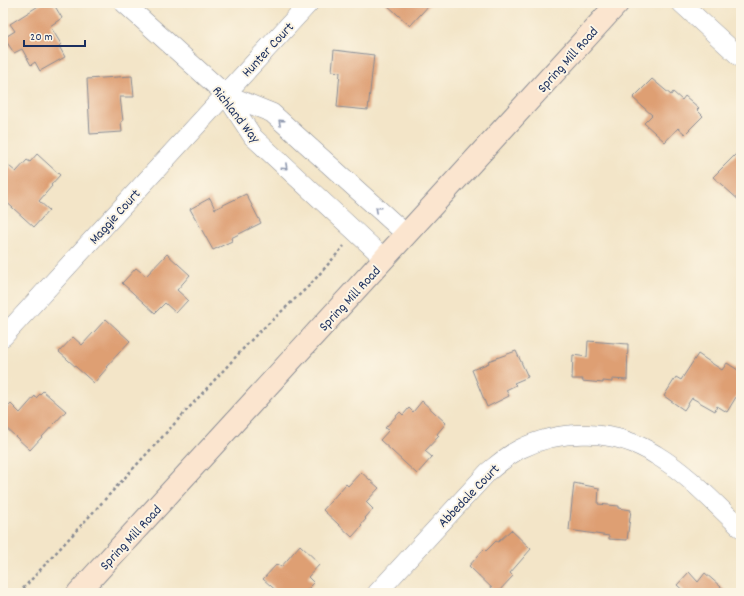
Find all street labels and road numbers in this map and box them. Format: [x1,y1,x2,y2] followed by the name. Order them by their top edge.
[238,18,299,82] street label: Hunter Court
[533,23,604,98] street label: Spring Mill Road
[207,82,264,148] street label: Richland Way
[85,185,146,249] street label: Maggie Court
[315,262,386,337] street label: Spring Mill Road
[434,460,505,533] street label: Abbedale Court
[96,501,167,576] street label: Spring Mill Road

